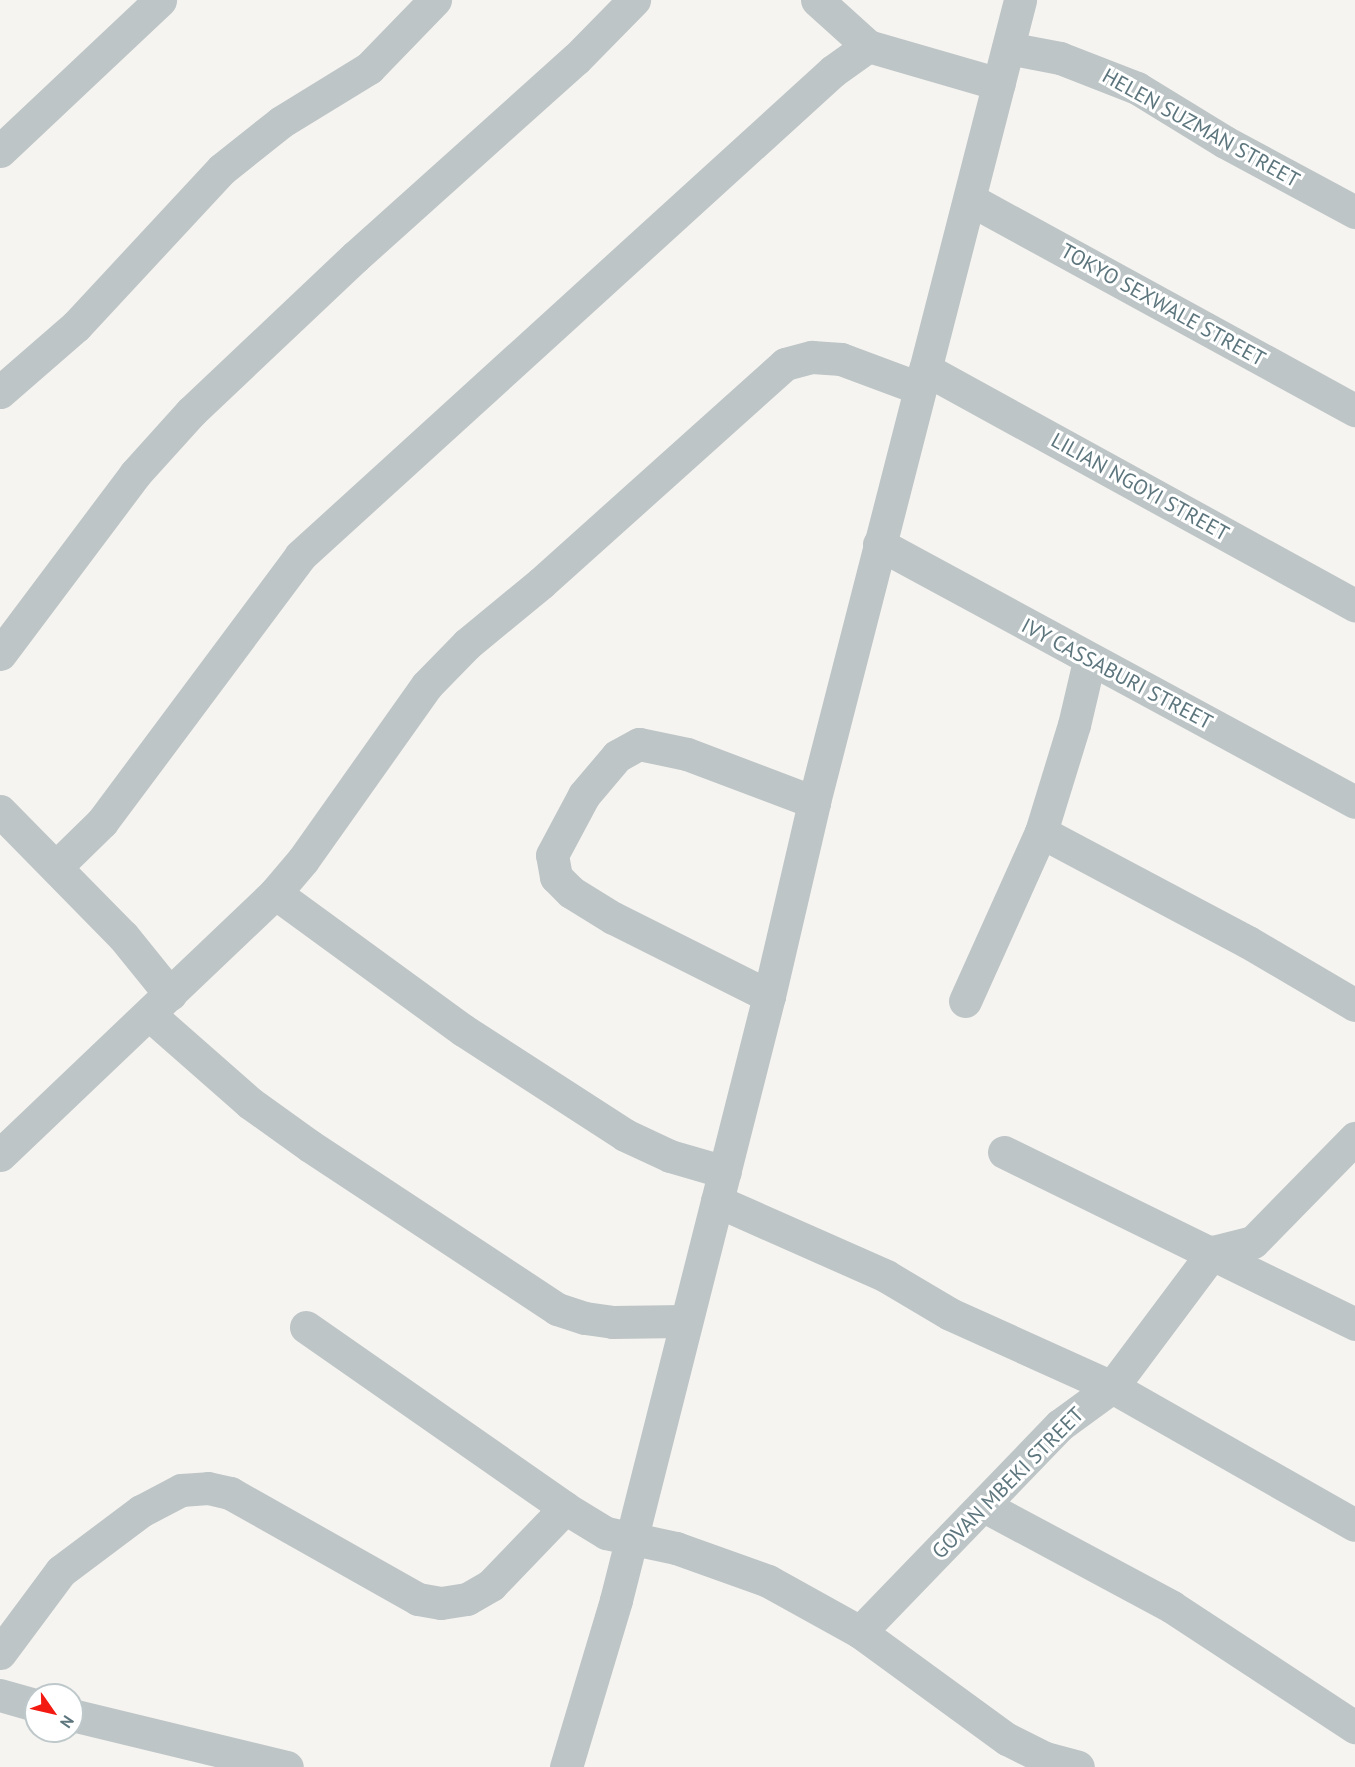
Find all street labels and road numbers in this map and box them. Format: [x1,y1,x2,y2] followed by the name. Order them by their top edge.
[1098,63,1304,193] street label: HELEN SUZMAN STREET
[1056,238,1270,372] street label: TOKYO SEXWALE STREET
[1047,428,1233,546] street label: LILIAN NGOYI STREET
[1017,613,1217,735] street label: IVY CASSABURI STREET
[927,1402,1089,1564] street label: GOVAN MBEKI STREET

